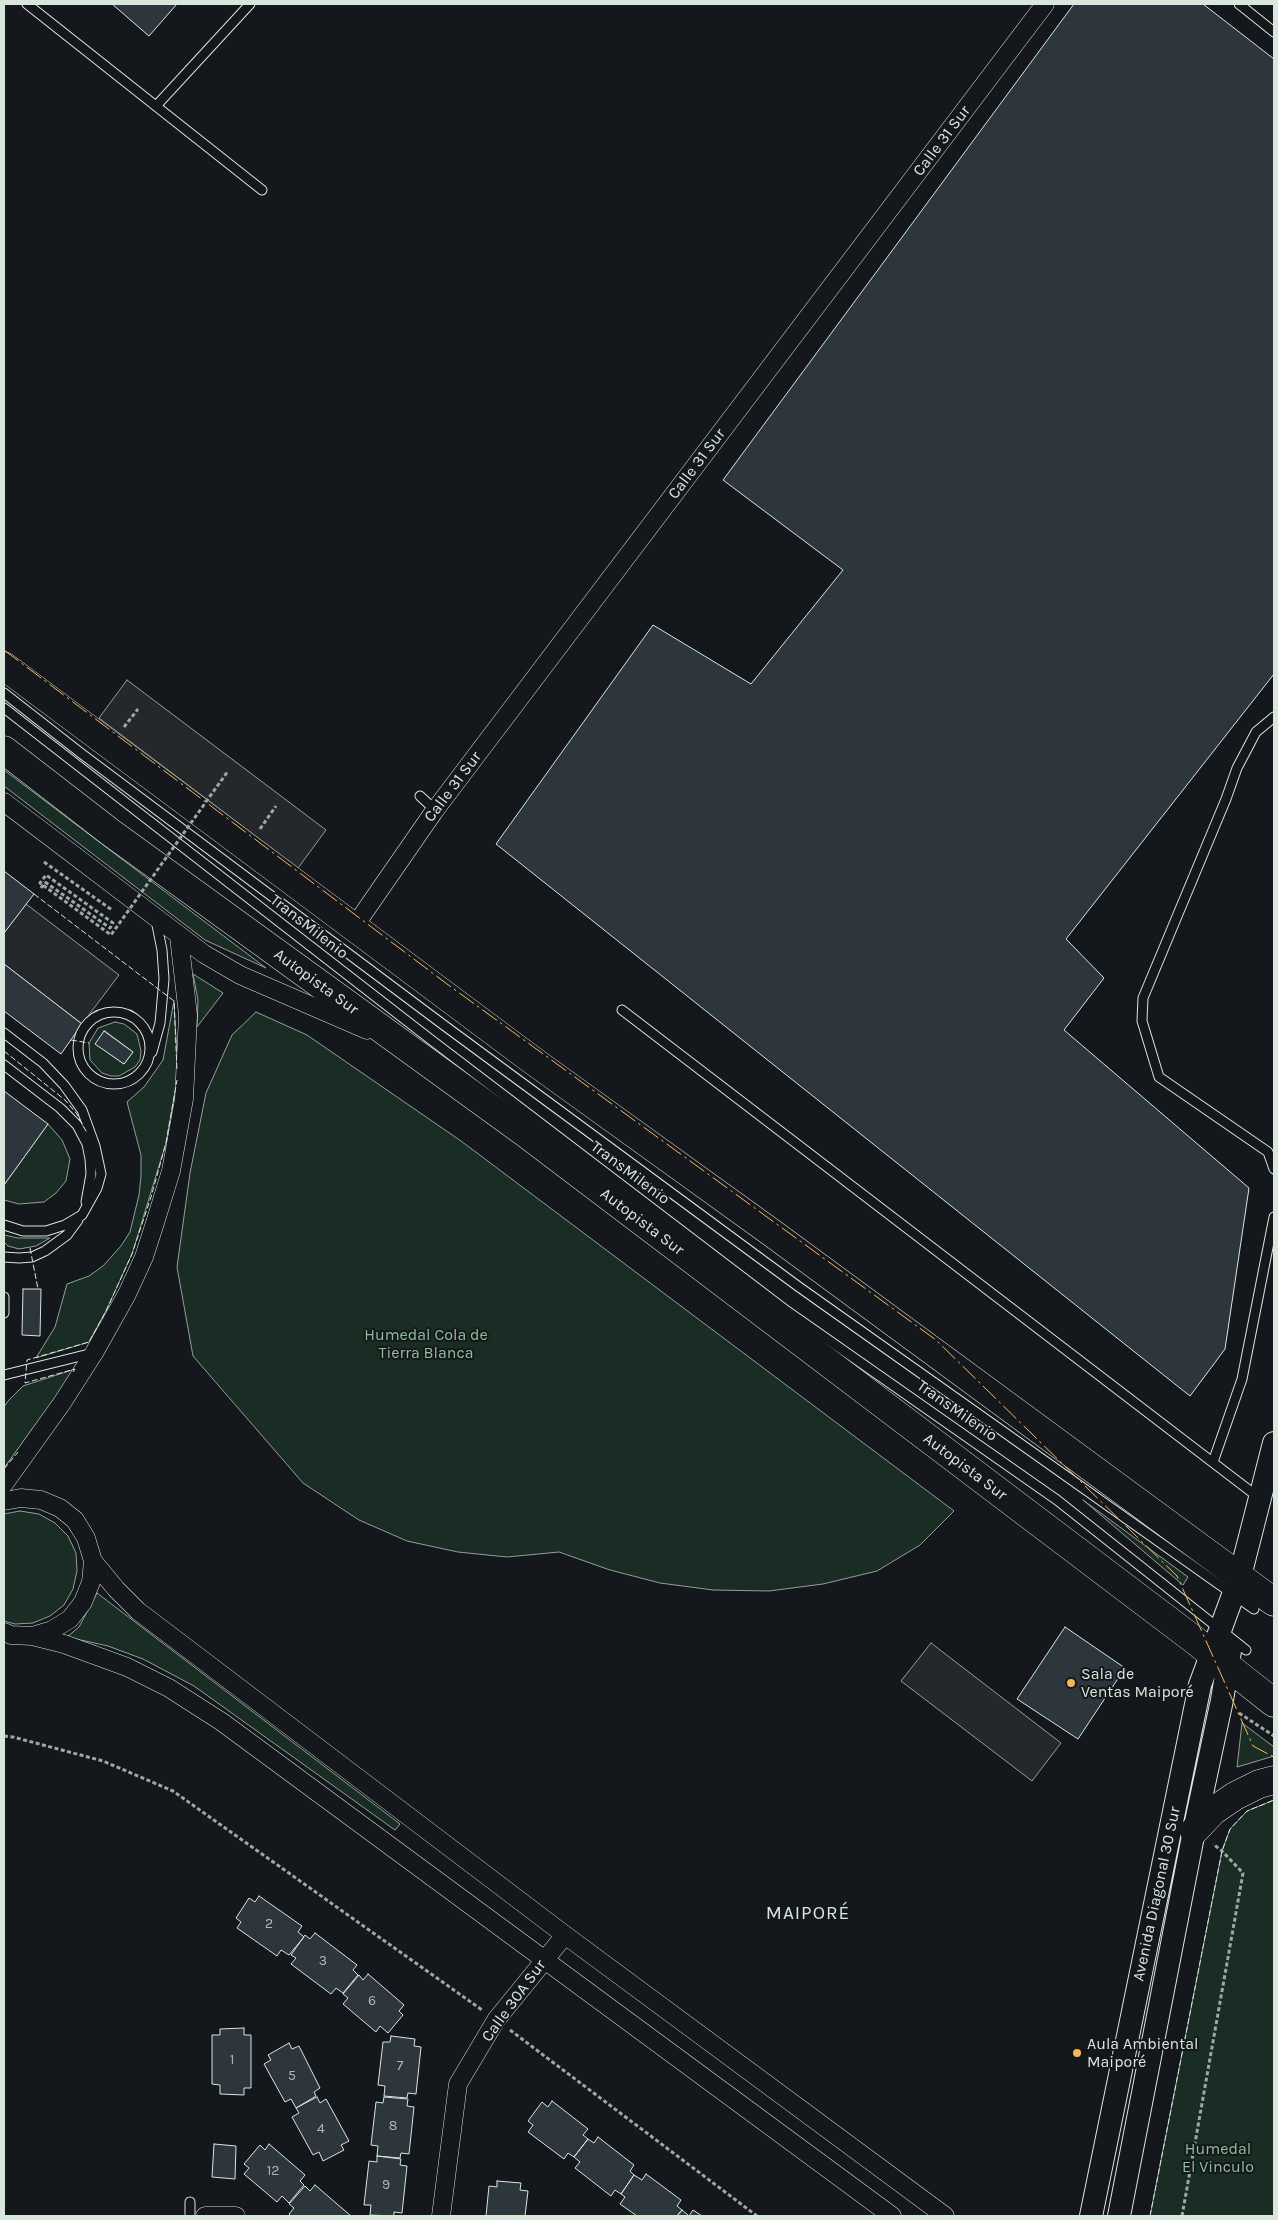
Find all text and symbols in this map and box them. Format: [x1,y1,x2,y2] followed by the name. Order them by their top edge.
[909,102,975,180] street label: Calle 31 Sur
[664,425,730,503] street label: Calle 31 Sur
[420,748,486,826] street label: Calle 31 Sur
[266,891,352,963] street label: TransMilenio
[270,945,362,1019] street label: Autopista Sur
[587,1137,673,1209] street label: TransMilenio
[596,1184,688,1260] street label: Autopista Sur
[364,1325,488,1363] park label: Humedal Cola de Tierra Blanca
[913,1376,1001,1446] street label: TransMilenio
[919,1429,1011,1505] street label: Autopista Sur
[1081,1664,1194,1702] place label: Sala de Ventas Maiporé
[1065,1677,1077,1689] marker: Sala de Ventas Maiporé
[1129,1805,1185,1983] street label: Avenida Diagonal 30 Sur
[765,1903,851,1925] district label: MAIPORÉ
[265,1916,273,1932] house number: 2
[319,1953,327,1969] house number: 3
[478,1956,550,2046] street label: Calle 30A Sur
[368,1993,376,2009] house number: 6
[1087,2034,1199,2072] place label: Aula Ambiental Maiporé
[1071,2047,1083,2059] marker: Aula Ambiental Maiporé
[230,2052,234,2068] house number: 1
[397,2058,403,2074] house number: 7
[288,2068,296,2084] house number: 5
[389,2118,397,2134] house number: 8
[317,2121,325,2137] house number: 4
[1182,2139,1254,2177] park label: Humedal El Vinculo
[267,2163,279,2179] house number: 12
[382,2177,390,2193] house number: 9

